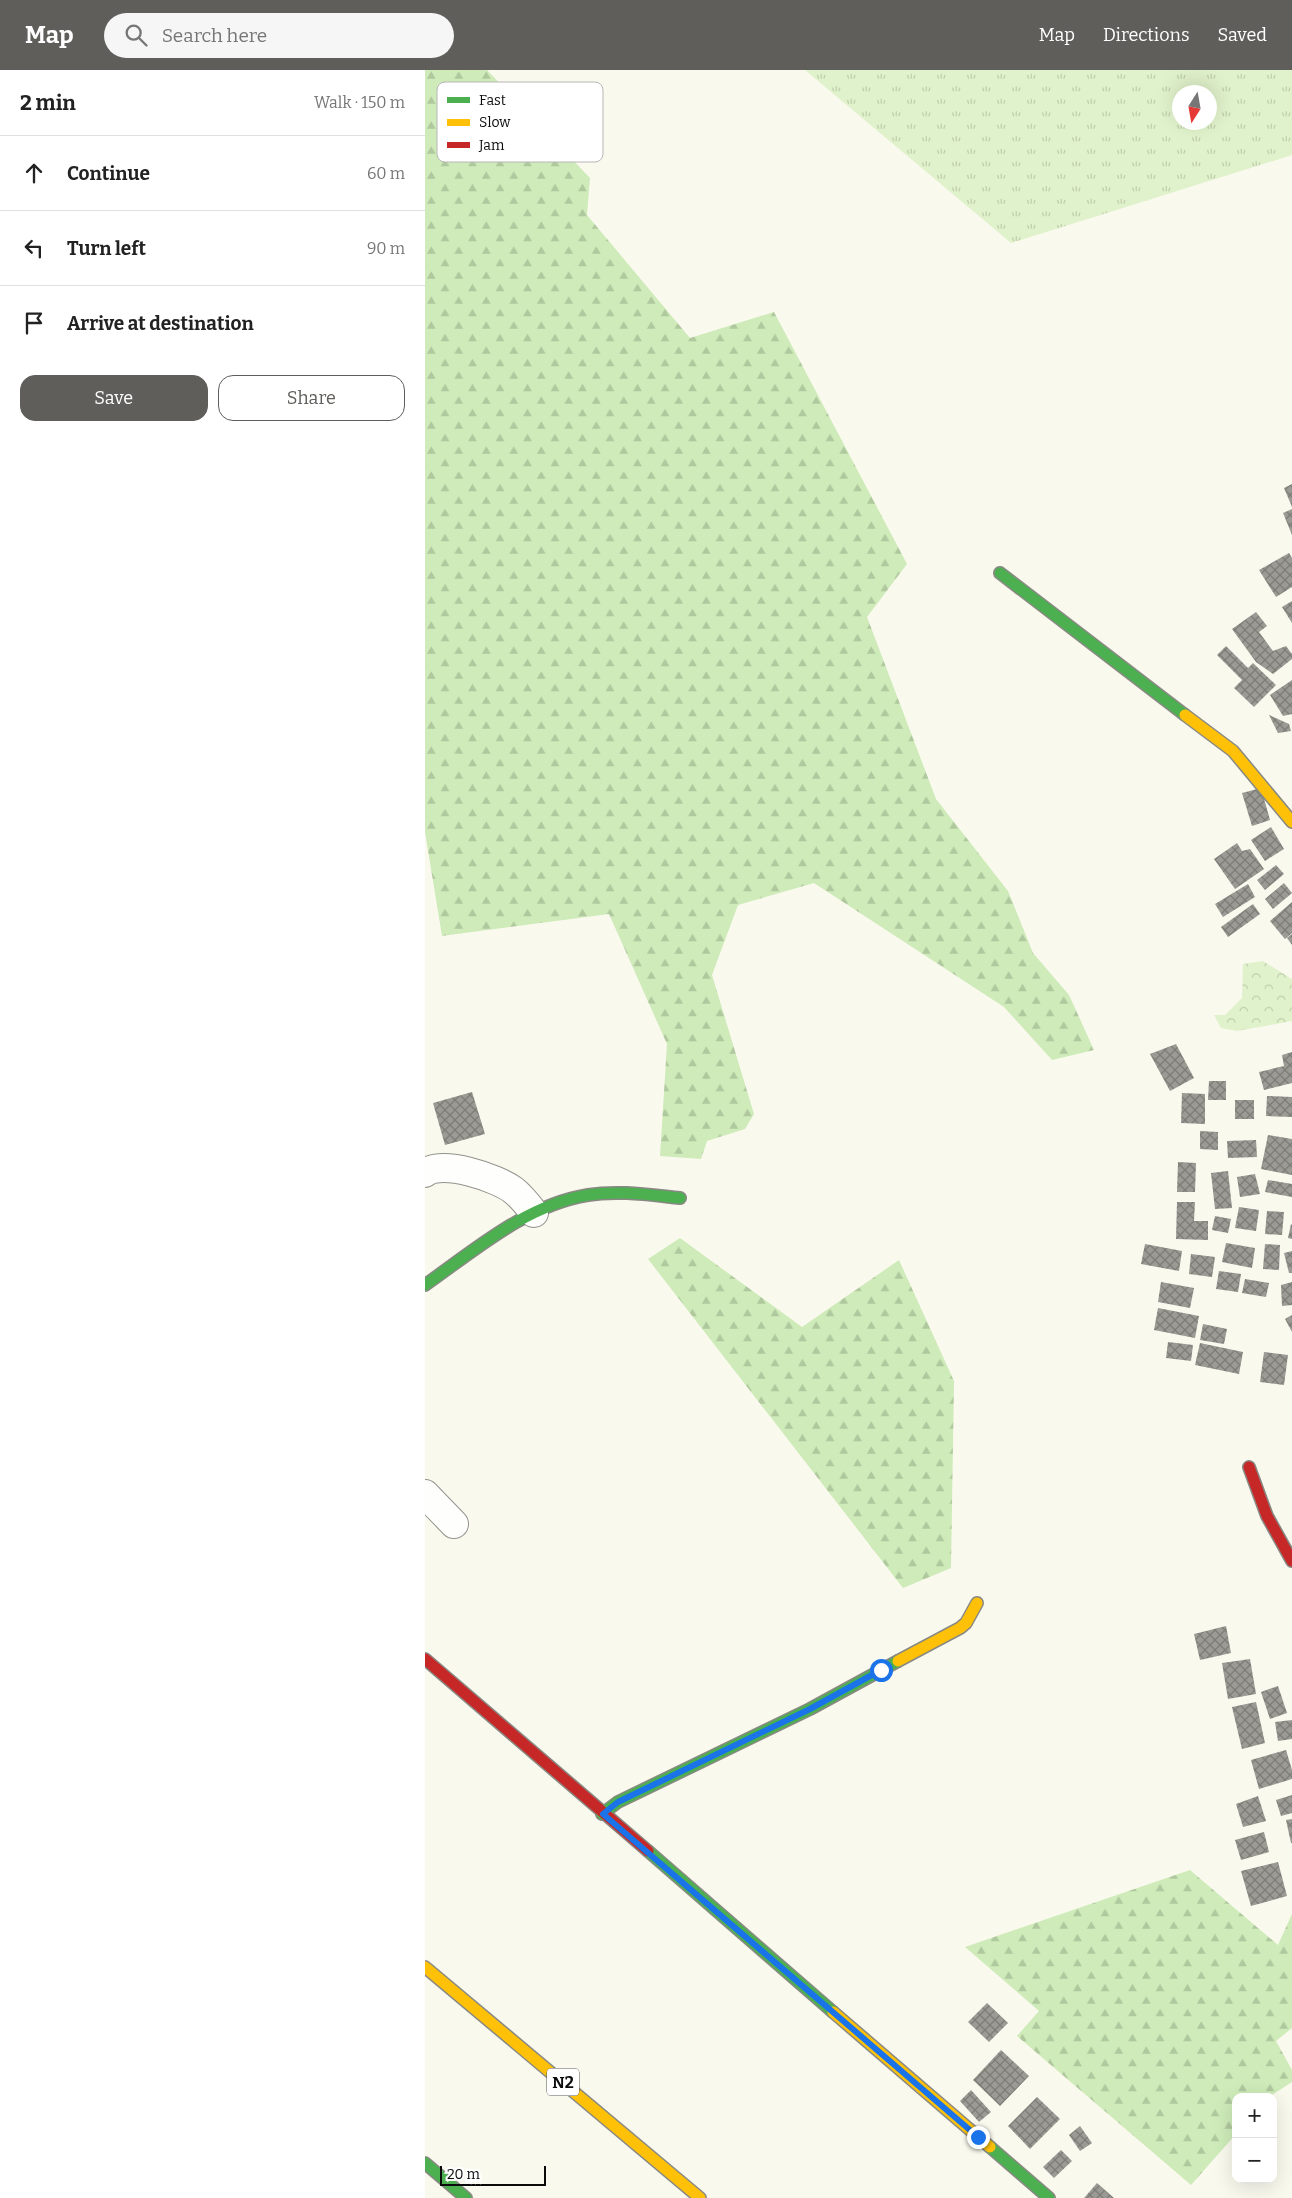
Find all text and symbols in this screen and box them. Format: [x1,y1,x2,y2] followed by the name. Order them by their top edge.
[104,13,454,58] search box
[25,21,74,49] text: Map
[122,21,150,49] icon: search
[162,24,267,47] text: Search here
[1039,24,1075,46] text: Map
[1103,24,1190,46] text: Directions
[1218,24,1267,46] text: Saved
[437,82,603,162] legend
[1172,85,1217,130] north arrow
[20,90,76,116] text: 2 min
[479,92,506,109] text: Fast
[314,93,405,112] text: Walk · 150 m
[479,114,511,131] text: Slow
[478,137,505,154] text: Jam
[20,159,48,187] icon: ahead
[67,162,150,185] text: Continue
[367,164,405,183] text: 60 m
[20,234,48,262] icon: left
[67,237,146,260] text: Turn left
[367,239,405,258] text: 90 m
[20,309,48,337] icon: arrive
[67,312,254,335] text: Arrive at destination
[20,375,208,421] button: Save
[218,375,405,421] button: Share
[870,1659,893,1682] route start
[547,2068,579,2095] road number: N2
[1232,2093,1277,2183] map controls
[1232,2093,1277,2138] button: +
[967,2126,990,2149] route end
[1232,2138,1277,2183] button: −
[440,2163,546,2186] scale bar
[447,2166,480,2183] text: 20 m

